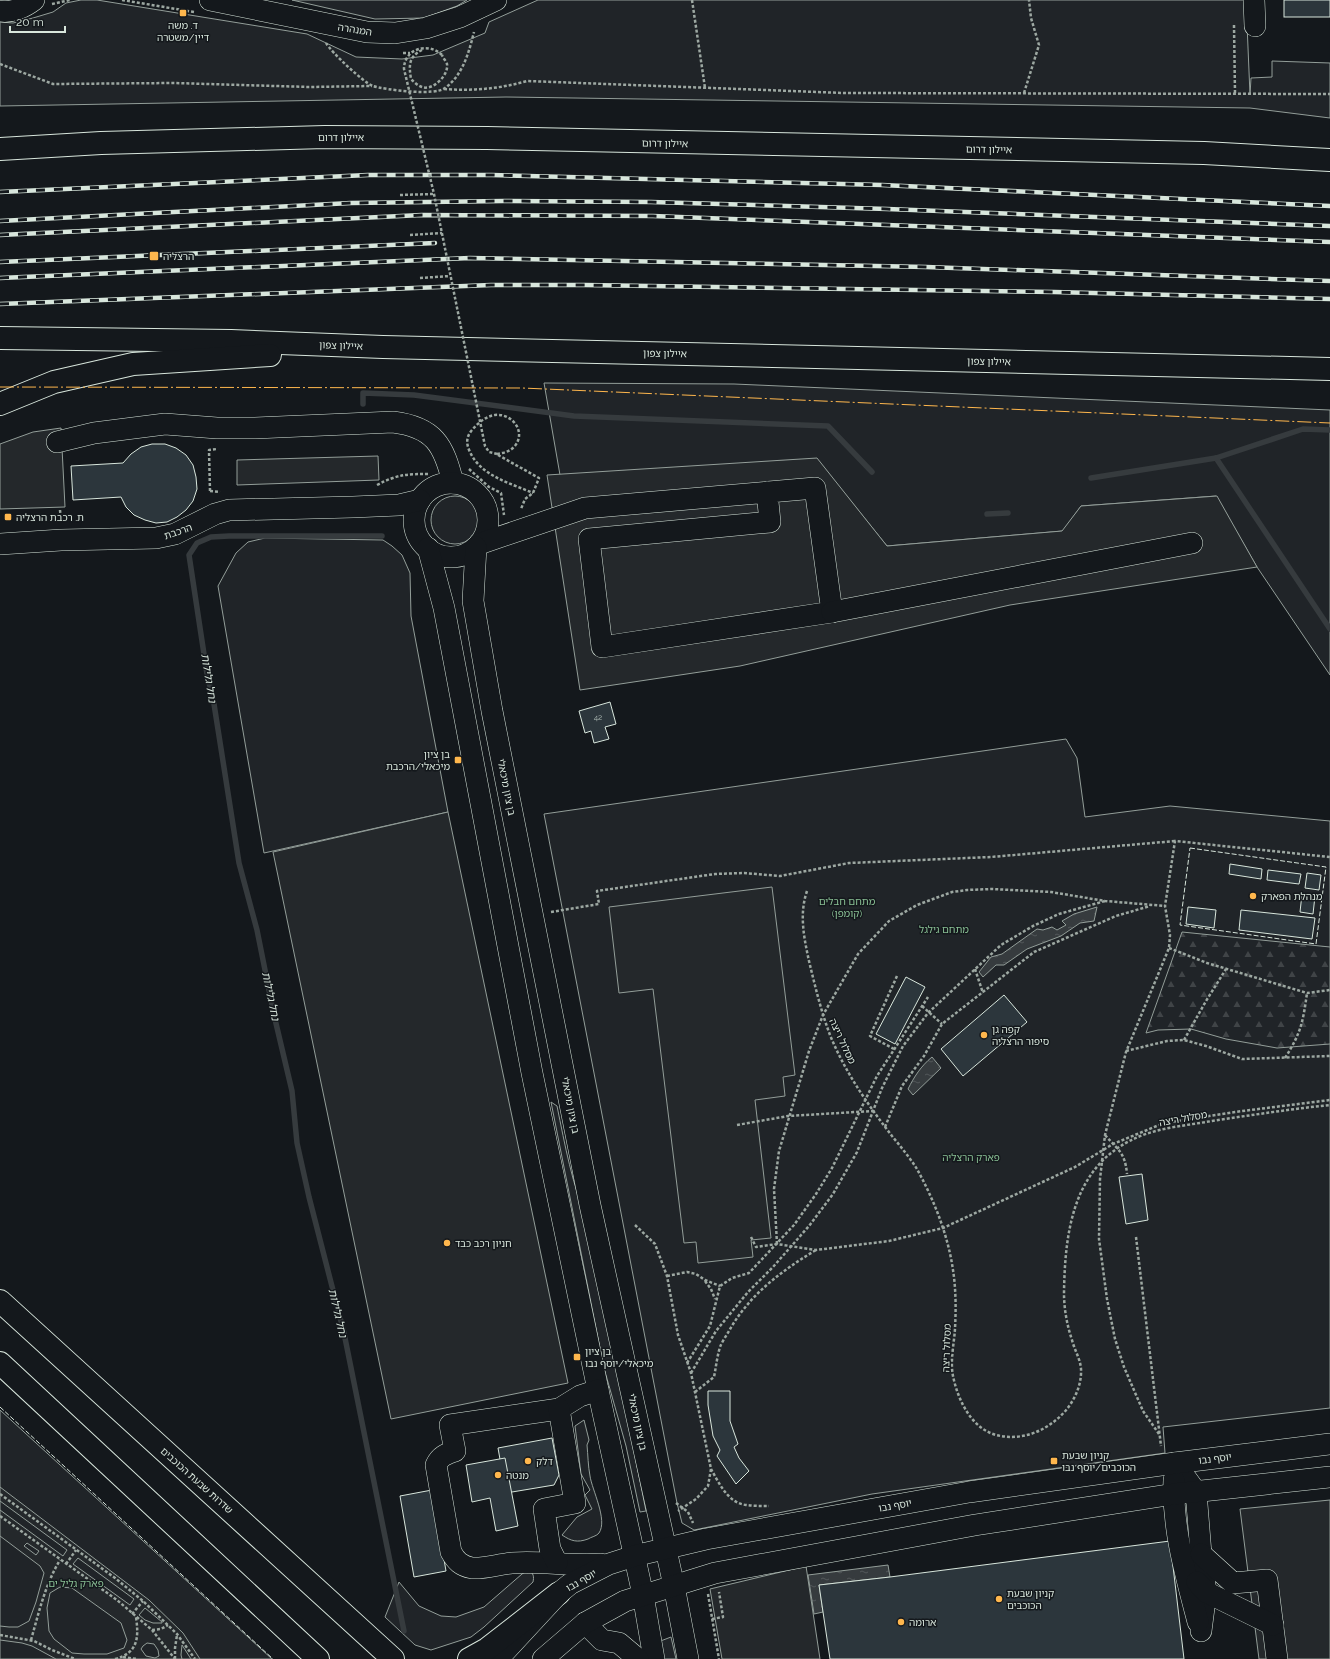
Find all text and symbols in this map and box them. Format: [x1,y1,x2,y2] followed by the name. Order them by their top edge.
[10,8,65,34] scale bar
[178,8,188,18] marker: ד. משה דיין/משטרה
[16,15,44,29] text: 20 m
[157,20,210,43] place label: ד. משה דיין/משטרה
[337,21,373,38] street label: המנהרה
[318,132,364,143] street label: איילון דרום
[642,138,688,149] street label: איילון דרום
[966,144,1012,155] street label: איילון דרום
[148,250,160,262] marker: הרצליה
[163,251,194,262] place label: הרצליה
[319,339,363,352] street label: איילון צפון
[643,348,687,359] street label: איילון צפון
[967,356,1011,367] street label: איילון צפון
[3,512,13,522] marker: ת. רכבת הרצליה
[16,512,84,523] place label: ת. רכבת הרצליה
[163,522,194,541] street label: הרכבת
[198,653,219,704] water label: נחל גלילות
[594,712,602,722] house number: 42
[386,749,450,772] place label: בן ציון מיכאלי/הרכבת
[453,755,463,765] marker: בן ציון מיכאלי/הרכבת
[496,758,517,817] street label: בן ציון מיכאלי
[1248,891,1258,901] marker: מנהלת הפארק
[1261,891,1323,902] place label: מנהלת הפארק
[819,896,876,919] park label: מתחם חבלים (קומפן)
[919,924,969,935] park label: מתחם גילגל
[259,971,282,1022] water label: נחל גלילות
[827,1017,858,1066] street label: מסלול ריצה
[992,1024,1049,1047] place label: קפה גן סיפור הרצליה
[979,1030,989,1040] marker: קפה גן סיפור הרצליה
[560,1076,581,1135] street label: בן ציון מיכאלי
[1158,1109,1208,1128] street label: מסלול ריצה
[942,1152,1000,1163] park label: פארק הרצליה
[442,1238,452,1248] marker: חניון רכב כבד
[455,1238,512,1249] place label: חניון רכב כבד
[326,1288,350,1339] water label: נחל גלילות
[940,1323,953,1373] street label: מסלול ריצה
[585,1346,654,1369] place label: בן ציון מיכאלי/יוסף נבו
[572,1352,582,1362] marker: בן ציון מיכאלי/יוסף נבו
[626,1393,649,1452] street label: בן ציון מיכאלי
[158,1445,235,1516] street label: שדרות שבעת הכוכבים
[1062,1450,1136,1473] place label: קניון שבעת הכוכבים/יוסף נבו
[1198,1451,1232,1466] street label: יוסף נבו
[523,1456,533,1466] marker: דלק
[536,1456,553,1467] place label: דלק
[1049,1456,1059,1466] marker: קניון שבעת הכוכבים/יוסף נבו
[493,1470,503,1480] marker: מנטה
[506,1470,529,1481] place label: מנטה
[878,1497,912,1514] street label: יוסף נבו
[564,1567,598,1594] street label: יוסף נבו
[48,1578,104,1589] park label: פארק גליל ים
[1007,1588,1054,1611] place label: קניון שבעת הכוכבים
[994,1594,1004,1604] marker: קניון שבעת הכוכבים
[896,1617,906,1627] marker: ארומה
[909,1617,936,1628] place label: ארומה

